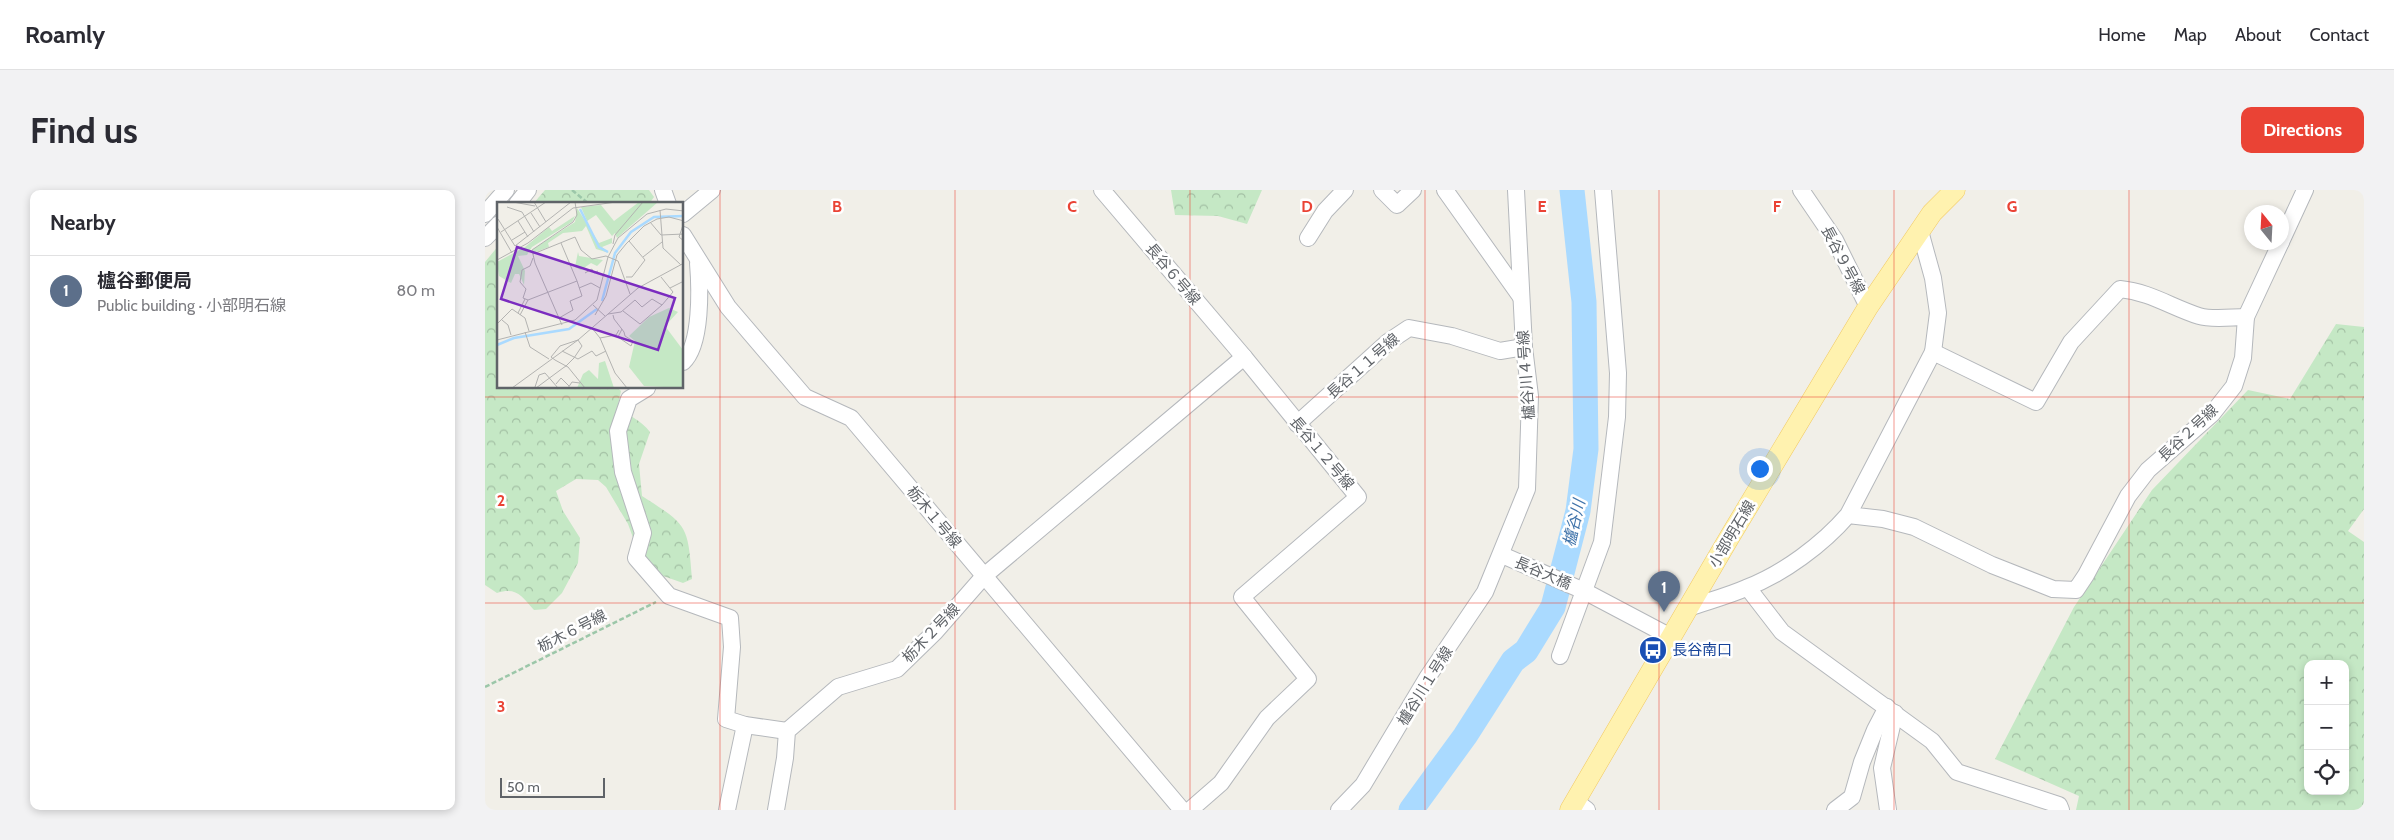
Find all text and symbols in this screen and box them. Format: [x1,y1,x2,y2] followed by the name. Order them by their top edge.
[25,20,105,49] text: Roamly
[2098,24,2146,46] text: Home
[2174,24,2207,46] text: Map
[2235,24,2281,46] text: About
[2309,24,2369,46] text: Contact
[2241,107,2364,153] button: Directions
[30,109,138,152] text: Find us
[832,197,842,216] text: B
[1067,197,1077,216] text: C
[1301,197,1313,216] text: D
[1537,197,1547,216] text: E
[1773,197,1782,216] text: F
[2007,197,2017,216] text: G
[497,202,684,389] inset map
[2244,205,2289,250] north arrow
[50,210,116,235] text: Nearby
[1817,223,1869,297] street label: 長谷９号線
[1142,239,1204,309] street label: 長谷６号線
[97,269,192,292] text: 櫨谷郵便局
[63,281,69,300] text: 1
[397,281,435,300] text: 80 m
[97,296,286,315] text: Public building · 小部明石線
[1514,329,1538,421] street label: 櫨谷川４号線
[1323,330,1403,402] street label: 長谷１１号線
[2154,401,2222,465] street label: 長谷２号線
[1286,413,1358,493] street label: 長谷１２号線
[1747,456,1773,482] your location
[903,482,965,552] street label: 栃木１号線
[497,491,505,510] text: 2
[1559,496,1589,549] water label: 櫨谷川
[1705,497,1759,571] street label: 小部明石線
[1512,553,1574,593] street label: 長谷大橋
[1648,571,1680,612] pin: 1
[898,600,964,666] street label: 栃木２号線
[534,606,610,656] street label: 栃木６号線
[1638,635,1668,665] bus stop icon: 長谷南口
[1672,641,1732,659] place label: 長谷南口
[1394,643,1456,729] street label: 櫨谷川１号線
[2304,660,2349,795] map controls
[2304,660,2349,705] button: +
[497,697,505,716] text: 3
[2304,705,2349,750] button: −
[2304,750,2349,795] button: locate
[500,775,605,798] scale bar
[507,778,540,796] text: 50 m

